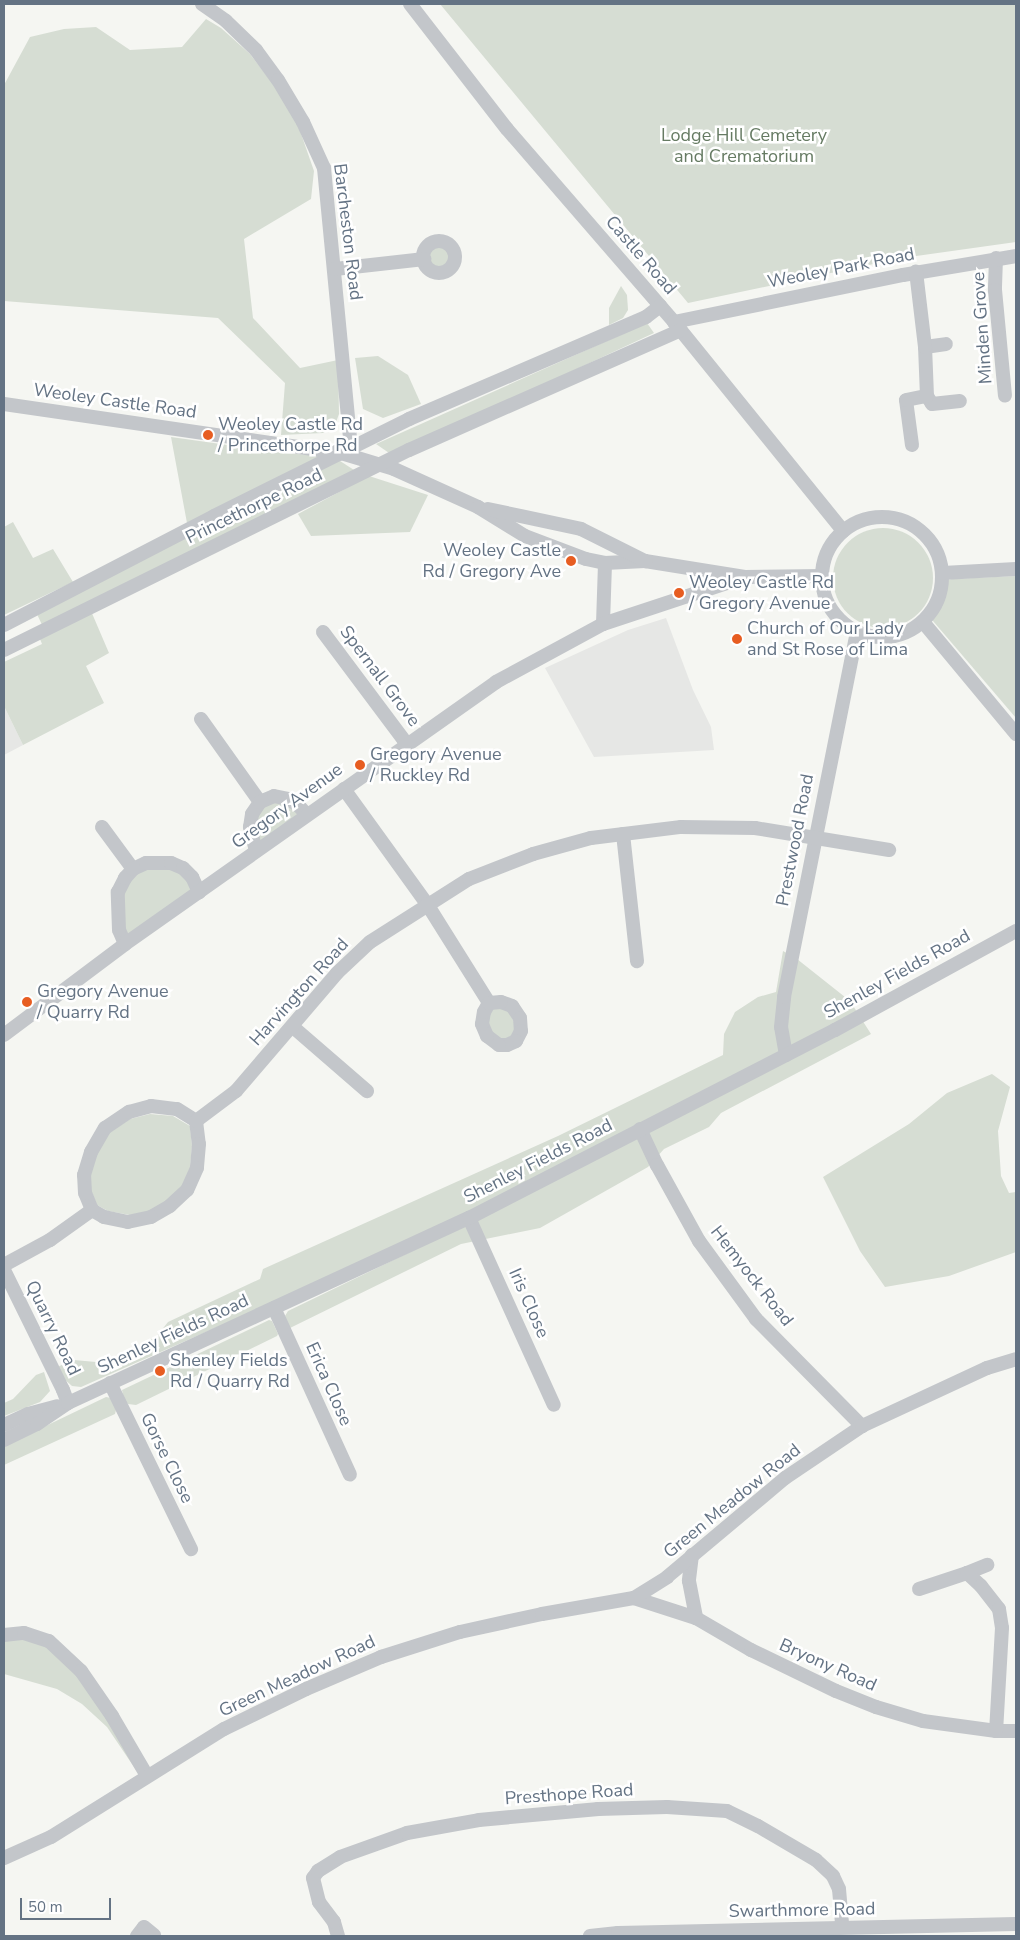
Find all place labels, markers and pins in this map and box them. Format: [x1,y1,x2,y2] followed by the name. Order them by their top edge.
[218,414,363,456] place label: Weoley Castle Rd / Princethorpe Rd
[202,429,214,441] marker: Weoley Castle Rd / Princethorpe Rd
[423,540,561,582] place label: Weoley Castle Rd / Gregory Ave
[565,555,577,567] marker: Weoley Castle Rd / Gregory Ave
[689,572,834,614] place label: Weoley Castle Rd / Gregory Avenue
[673,587,685,599] marker: Weoley Castle Rd / Gregory Avenue
[747,618,908,660] place label: Church of Our Lady and St Rose of Lima
[731,633,743,645] marker: Church of Our Lady and St Rose of Lima
[370,744,502,786] place label: Gregory Avenue / Ruckley Rd
[354,759,366,771] marker: Gregory Avenue / Ruckley Rd
[37,981,169,1024] place label: Gregory Avenue / Quarry Rd
[21,996,33,1008] marker: Gregory Avenue / Quarry Rd
[170,1350,290,1392] place label: Shenley Fields Rd / Quarry Rd
[154,1365,166,1377] marker: Shenley Fields Rd / Quarry Rd

